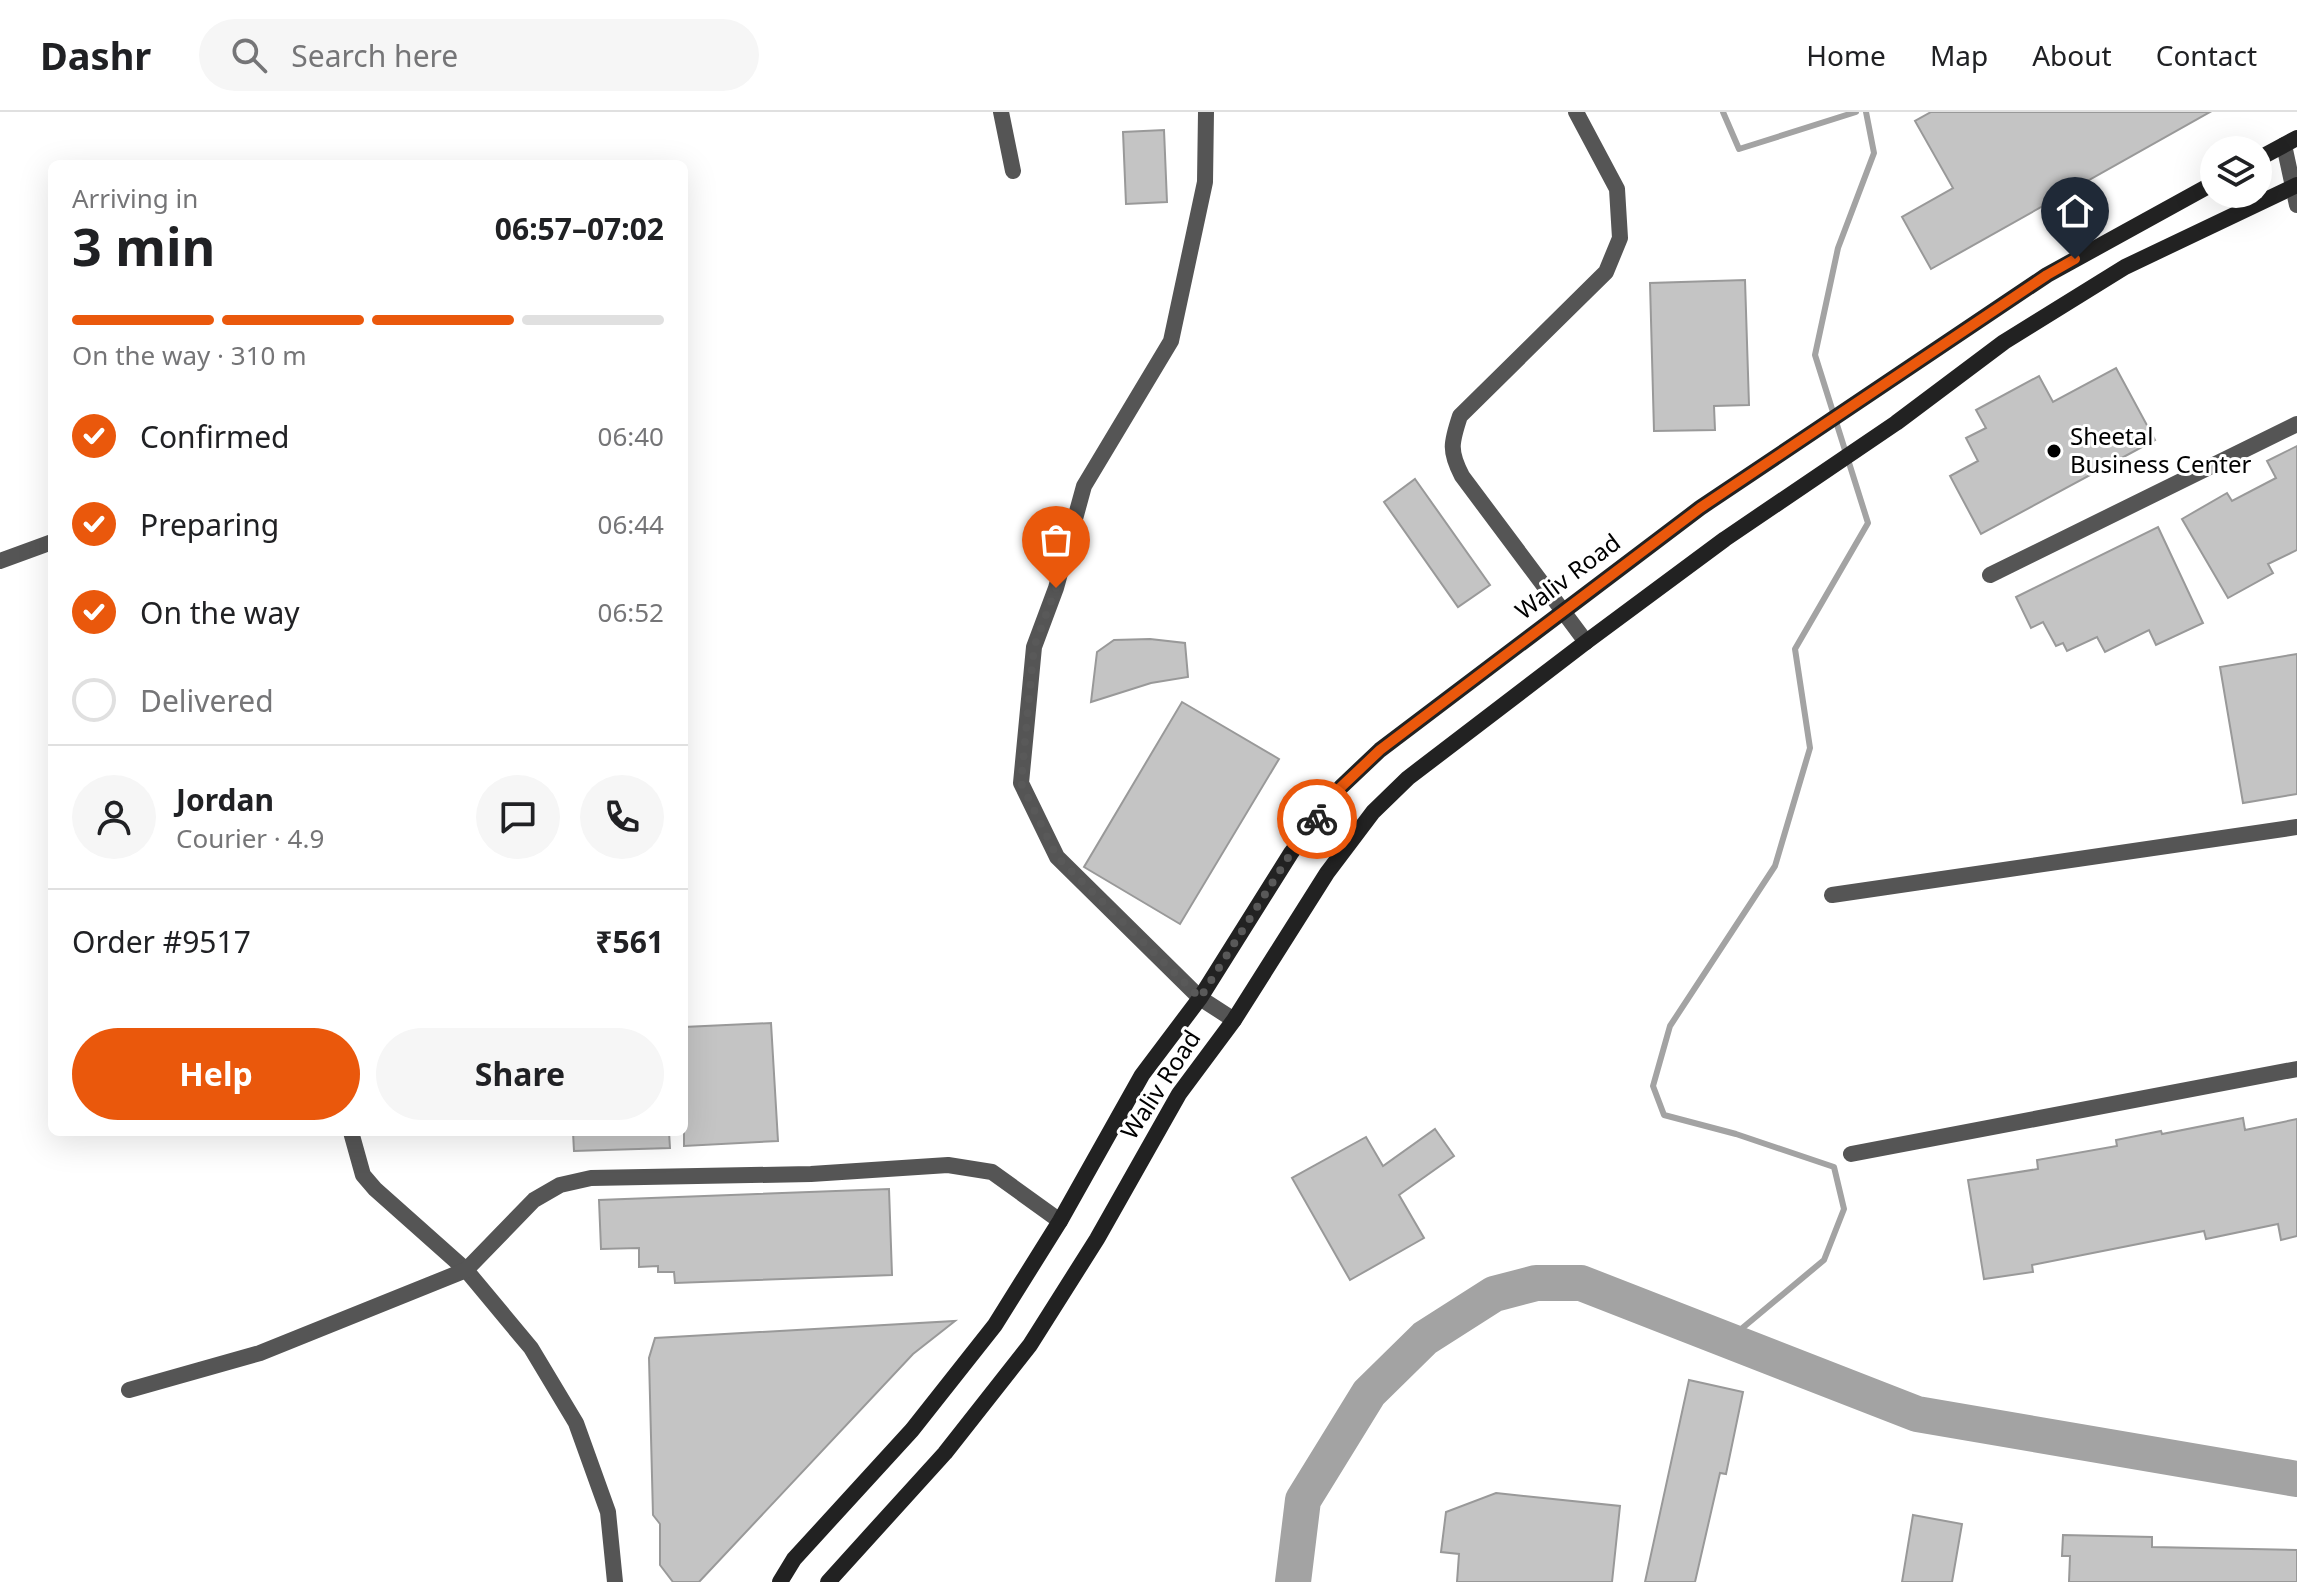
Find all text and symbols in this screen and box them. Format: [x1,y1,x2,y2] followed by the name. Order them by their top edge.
[199,19,759,91] search box
[40,29,151,81] text: Dashr
[227,33,271,77] icon: search
[291,35,458,76] text: Search here
[1806,36,1886,74] text: Home
[1930,36,1988,74] text: Map
[2032,36,2112,74] text: About
[2156,36,2257,74] text: Contact
[2200,136,2272,208] map controls
[2200,136,2272,208] button: layers
[2041,177,2109,259] pin
[72,180,198,216] text: Arriving in
[2053,189,2097,233] icon: home
[495,208,664,249] text: 06:57–07:02
[72,210,215,281] text: 3 min
[72,337,306,373] text: On the way · 310 m
[72,414,116,458] icon: check
[140,416,290,457] text: Confirmed
[598,418,664,454] text: 06:40
[2070,419,2251,480] place label: Sheetal Business Center
[2045,442,2063,460] marker: Sheetal Business Center
[72,502,116,546] icon: check
[140,504,279,545] text: Preparing
[598,506,664,542] text: 06:44
[1022,506,1090,588] pin
[1034,518,1078,562] icon: bag
[1508,525,1626,626] street label: Waliv Road
[72,590,116,634] icon: check
[140,592,300,633] text: On the way
[598,594,664,630] text: 06:52
[140,680,274,721] text: Delivered
[72,775,156,859] button: person
[476,775,560,859] button: chat
[580,775,664,859] button: phone
[176,779,274,820] text: Jordan
[1277,779,1357,859] courier
[1295,797,1339,841] icon: bike
[176,820,324,856] text: Courier · 4.9
[72,921,251,962] text: Order #9517
[595,921,664,962] text: ₹561
[1112,1023,1207,1145] street label: Waliv Road
[72,1028,360,1120] button: Help
[376,1028,664,1120] button: Share

